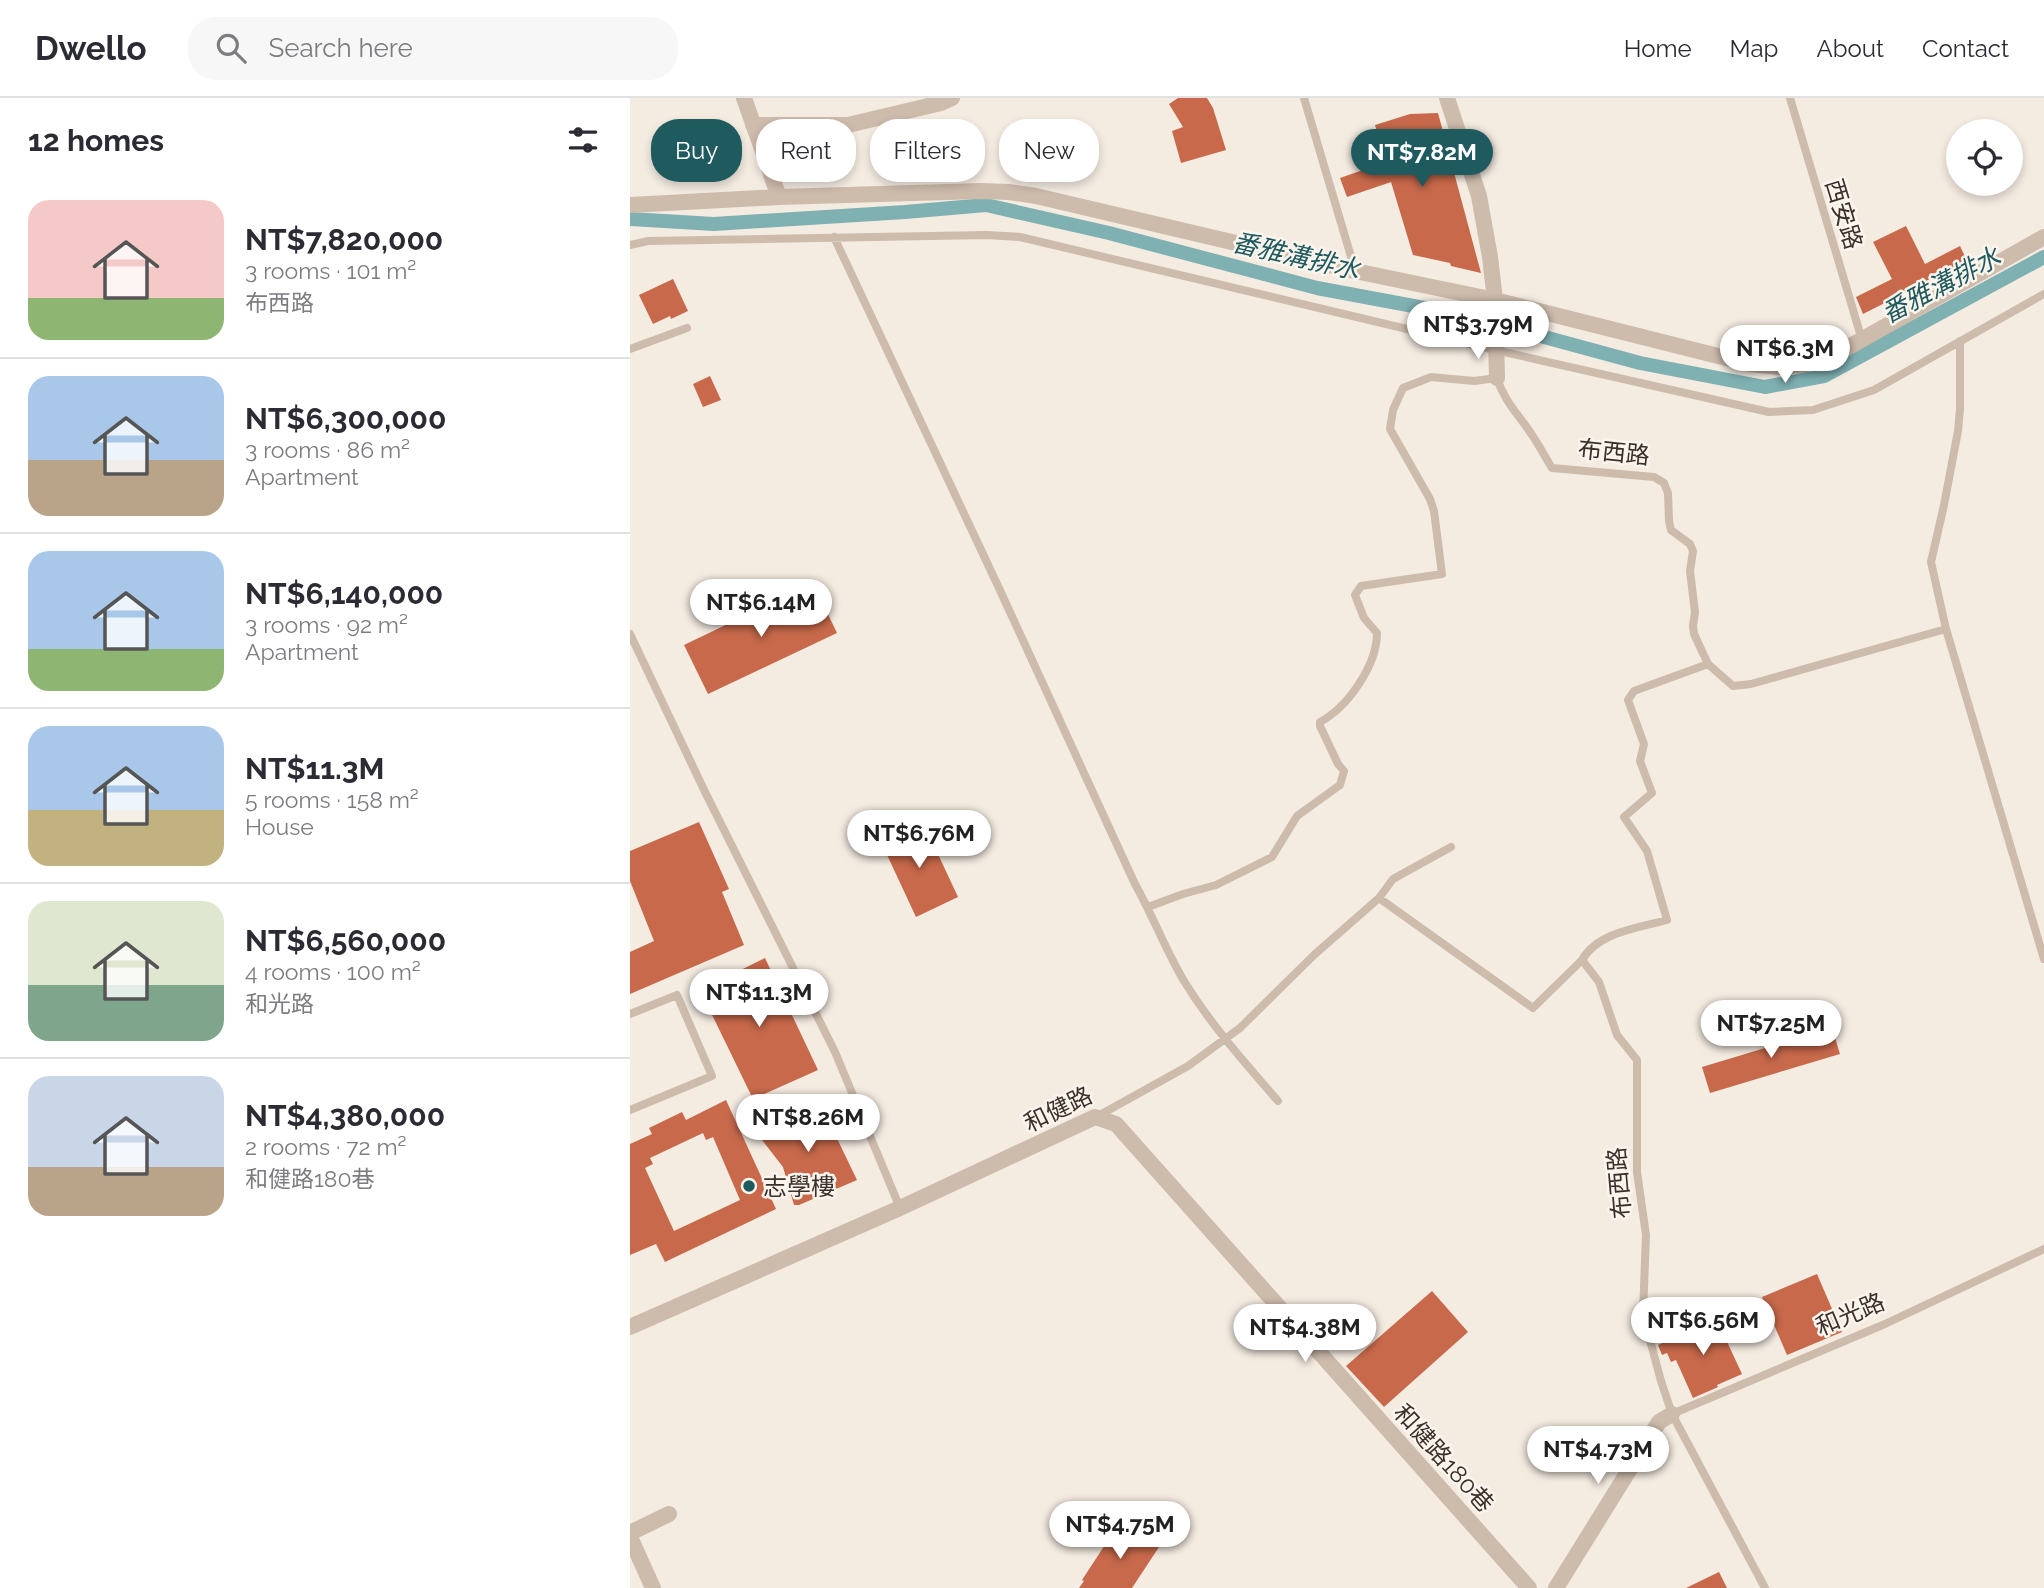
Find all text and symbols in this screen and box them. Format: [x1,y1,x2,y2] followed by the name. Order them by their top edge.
[188,17,678,80] search box
[35,29,146,68] text: Dwello
[212,29,250,67] icon: search
[268,33,413,63] text: Search here
[1624,34,1692,63] text: Home
[1730,34,1778,63] text: Map
[1816,34,1884,63] text: About
[1922,34,2009,63] text: Contact
[651,119,742,182] chip: Buy
[756,119,856,182] chip: Rent
[870,119,985,182] chip: Filters
[999,119,1099,182] chip: New
[1946,119,2023,196] map controls
[1946,119,2023,196] button: locate
[564,121,602,159] icon: filters
[28,123,164,158] text: 12 homes
[1350,130,1494,189] pin: NT$7.82M
[1367,138,1477,165] text: NT$7.82M
[1820,175,1868,253] street label: 西安路
[245,222,443,257] text: NT$7,820,000
[1229,227,1364,285] water label: 番雅溝排水
[84,228,168,312] icon: home
[1877,241,2006,329] water label: 番雅溝排水
[245,257,416,284] text: 3 rooms · 101 m²
[245,289,314,316] text: 布西路
[1406,302,1550,361] pin: NT$3.79M
[1423,310,1533,337] text: NT$3.79M
[1720,326,1850,385] pin: NT$6.3M
[1736,334,1834,361] text: NT$6.3M
[245,401,446,436] text: NT$6,300,000
[84,404,168,488] icon: home
[1577,434,1651,470] street label: 布西路
[245,436,410,463] text: 3 rooms · 86 m²
[245,463,359,490] text: Apartment
[245,576,443,611] text: NT$6,140,000
[84,579,168,663] icon: home
[689,580,833,639] pin: NT$6.14M
[706,588,816,615] text: NT$6.14M
[245,611,408,638] text: 3 rooms · 92 m²
[245,638,359,665] text: Apartment
[245,751,385,786] text: NT$11.3M
[84,754,168,838] icon: home
[245,786,419,813] text: 5 rooms · 158 m²
[847,810,991,870] pin: NT$6.76M
[245,813,314,840] text: House
[863,819,975,846] text: NT$6.76M
[245,923,446,958] text: NT$6,560,000
[84,929,168,1013] icon: home
[245,958,421,985] text: 4 rooms · 100 m²
[687,970,831,1029] pin: NT$11.3M
[706,978,813,1005] text: NT$11.3M
[245,990,314,1017] text: 和光路
[1699,1000,1843,1060] pin: NT$7.25M
[1717,1009,1825,1036] text: NT$7.25M
[1019,1080,1097,1138] street label: 和健路
[736,1094,880,1154] pin: NT$8.26M
[245,1098,445,1133] text: NT$4,380,000
[752,1103,864,1130] text: NT$8.26M
[84,1104,168,1188] icon: home
[245,1133,406,1160] text: 2 rooms · 72 m²
[1601,1146,1637,1220] street label: 布西路
[245,1165,375,1192] text: 和健路180巷
[763,1172,835,1201] place label: 志學樓
[741,1178,757,1194] marker: 志學樓
[1811,1287,1889,1341] street label: 和光路
[1631,1298,1775,1357] pin: NT$6.56M
[1233,1304,1377,1364] pin: NT$4.38M
[1647,1306,1759,1333] text: NT$6.56M
[1249,1313,1361,1340] text: NT$4.38M
[1388,1398,1500,1518] street label: 和健路180巷
[1526,1426,1670,1486] pin: NT$4.73M
[1543,1435,1653,1462] text: NT$4.73M
[1048,1502,1192,1561] pin: NT$4.75M
[1065,1510,1175,1537] text: NT$4.75M

